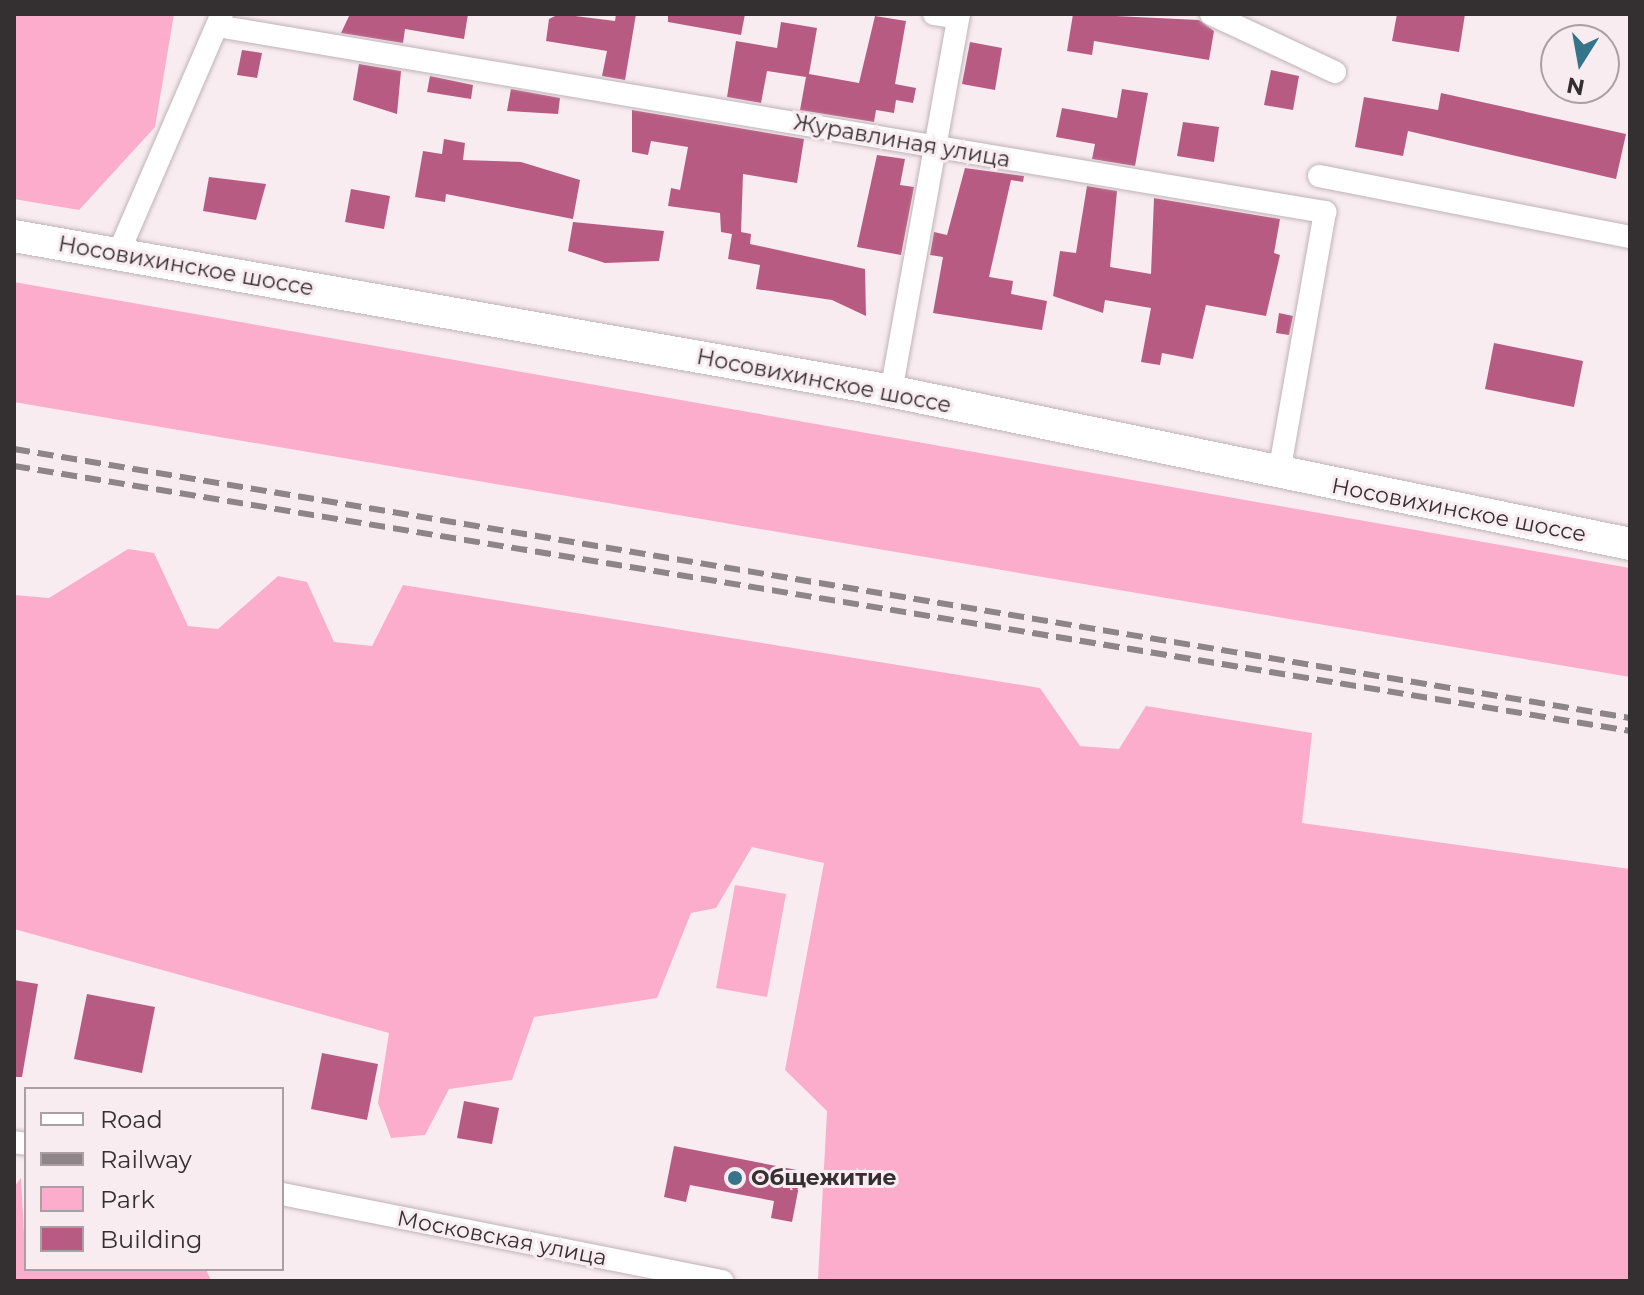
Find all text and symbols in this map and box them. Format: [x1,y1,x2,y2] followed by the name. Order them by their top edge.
[1540,24,1620,104] north arrow
[1564,71,1587,101] text: N
[792,109,1012,173] street label: Журавлиная улица
[56,231,316,301] street label: Носовихинское шоссе
[694,343,954,419] street label: Носовихинское шоссе
[1329,472,1589,548] street label: Носовихинское шоссе
[24,1087,284,1271] legend
[100,1105,163,1134] text: Road
[100,1145,192,1174] text: Railway
[751,1165,897,1191] place label: Общежитие
[726,1169,744,1187] marker: Общежитие
[100,1185,155,1214] text: Park
[395,1205,609,1271] street label: Московская улица
[100,1225,203,1254] text: Building

